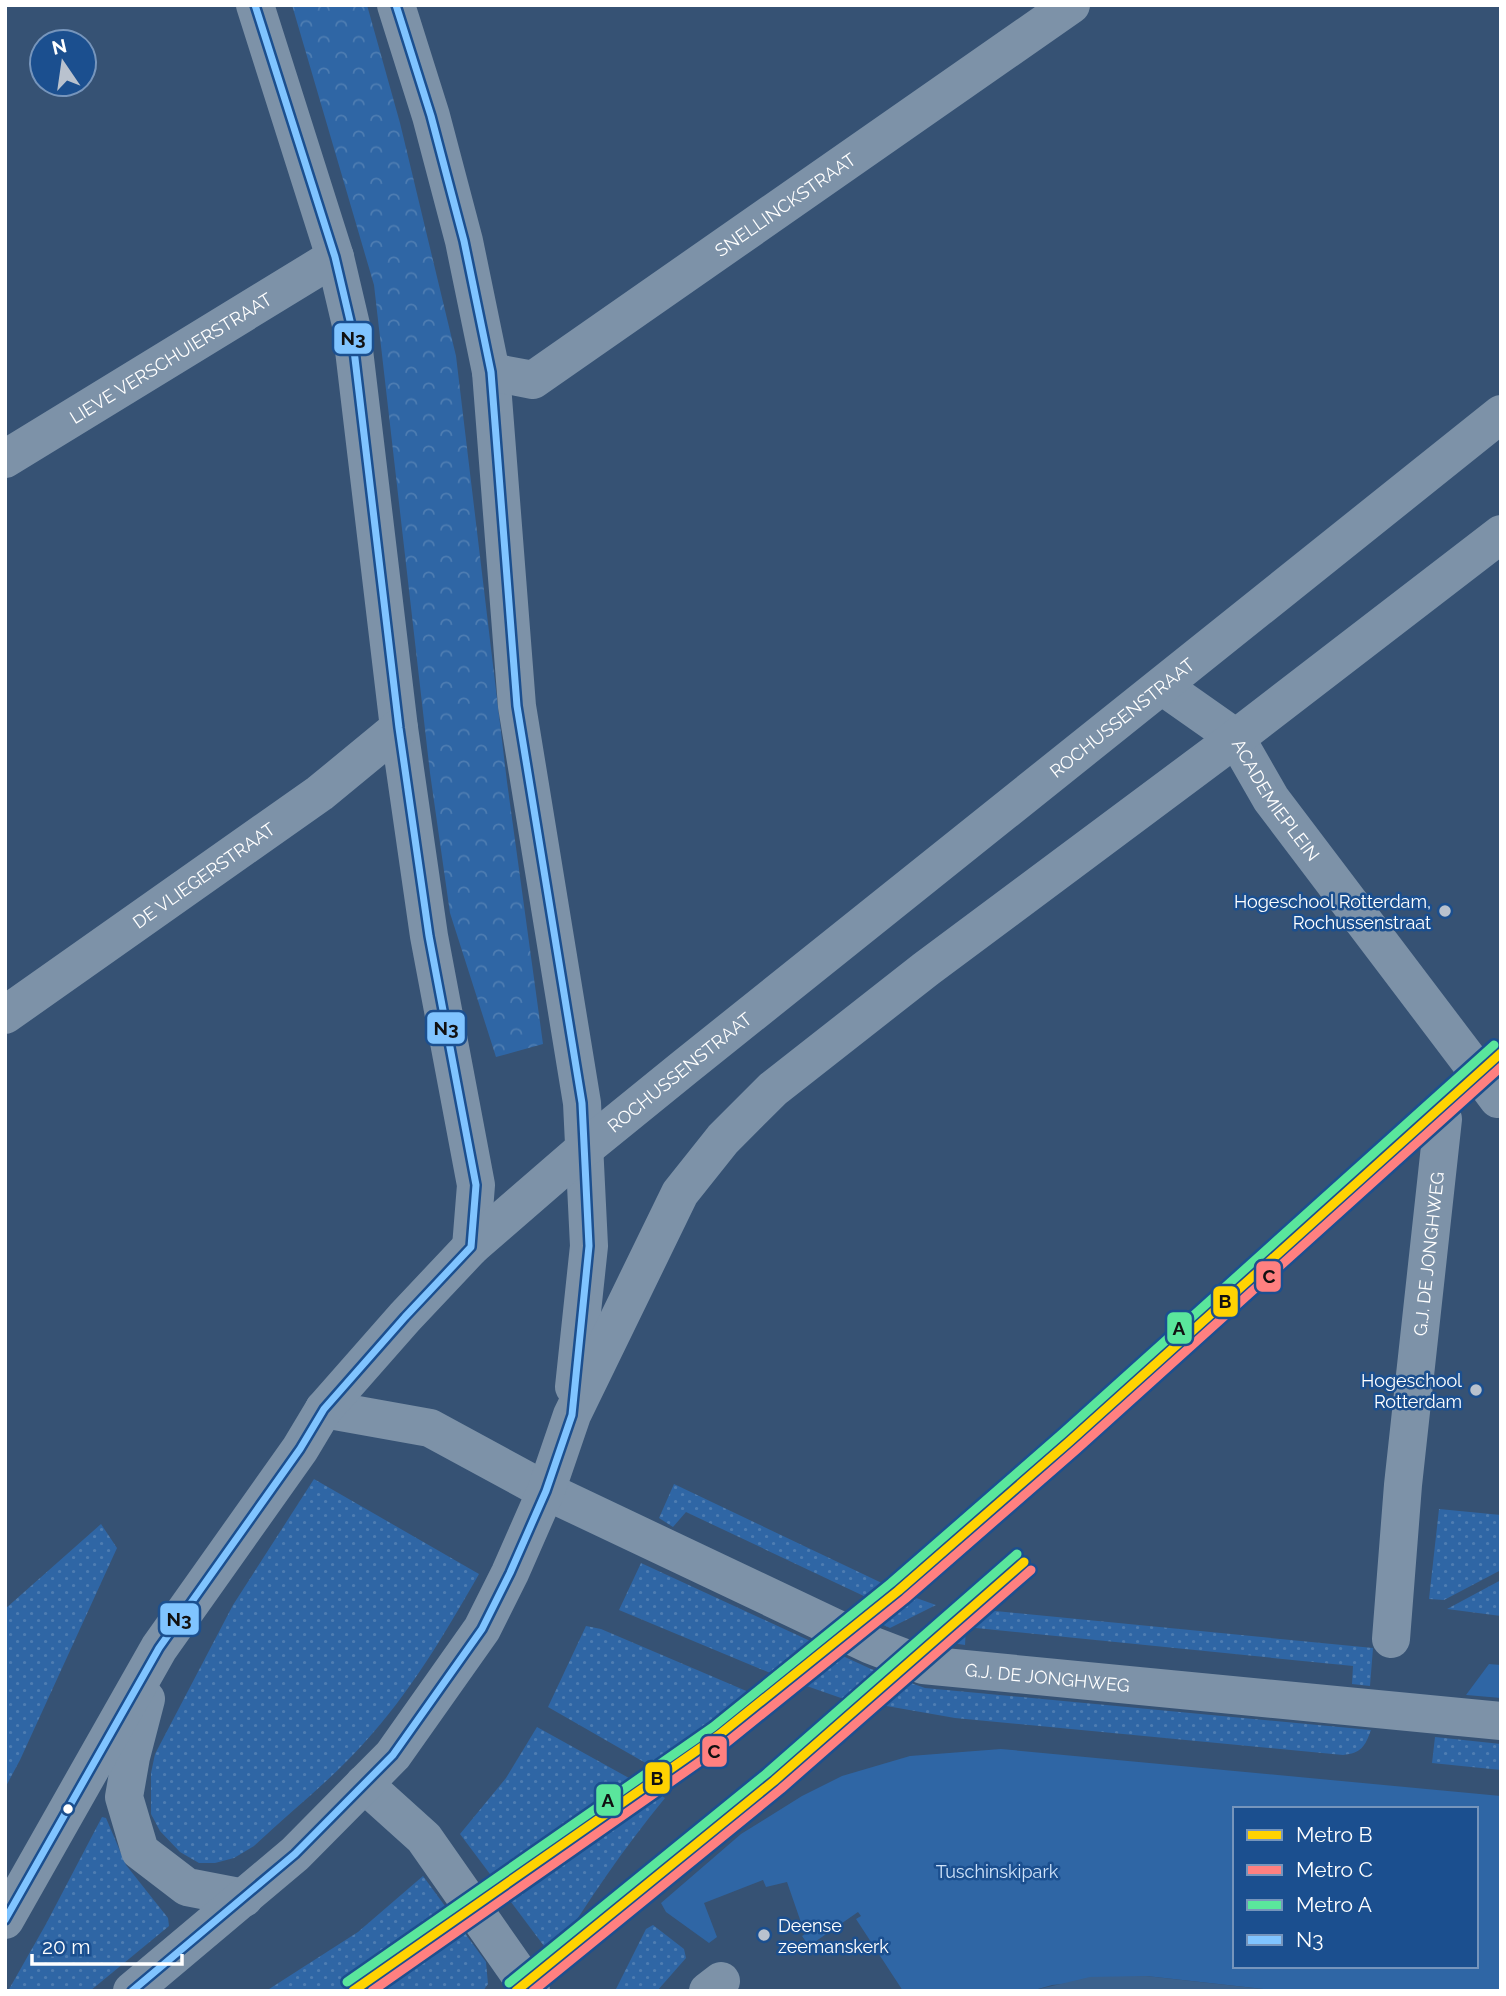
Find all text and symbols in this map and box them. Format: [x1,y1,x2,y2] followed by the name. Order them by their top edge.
[28,28,98,98] north arrow
[50,34,69,59] text: N
[711,148,860,261] street label: SNELLINCKSTRAAT
[66,288,275,428] street label: LIEVE VERSCHUIERSTRAAT
[333,322,373,355] line badge: N3
[340,327,366,349] text: N3
[1045,653,1198,782] street label: ROCHUSSENSTRAAT
[1228,735,1324,865] street label: ACADEMIEPLEIN
[128,818,279,932] street label: DE VLIEGERSTRAAT
[1234,891,1431,933] place label: Hogeschool Rotterdam, Rochussenstraat
[1437,903,1453,919] marker: Hogeschool Rotterdam, Rochussenstraat
[603,1008,756,1136] street label: ROCHUSSENSTRAAT
[426,1011,466,1045] line badge: N3
[433,1017,459,1039] text: N3
[1409,1170,1448,1337] street label: G.J. DE JONGHWEG
[1255,1260,1282,1293] line badge: C
[1262,1265,1276,1287] text: C
[1212,1285,1239,1318] line badge: B
[1219,1290,1232,1312] text: B
[1166,1311,1193,1345] line badge: A
[1173,1317,1186,1339] text: A
[1361,1370,1462,1412] place label: Hogeschool Rotterdam
[1468,1382,1484,1398] marker: Hogeschool Rotterdam
[159,1602,200,1636] line badge: N3
[166,1608,192,1630] text: N3
[964,1659,1131,1695] street label: G.J. DE JONGHWEG
[701,1735,728,1768] line badge: C
[707,1740,721,1762] text: C
[644,1761,671,1795] line badge: B
[651,1767,664,1789] text: B
[595,1783,622,1817] line badge: A
[602,1789,615,1811] text: A
[61,1802,75,1816] unlabelled marker
[1233,1807,1478,1968] legend
[1296,1822,1372,1847] text: Metro B
[1296,1857,1373,1882] text: Metro C
[936,1861,1059,1882] park label: Tuschinskipark
[1296,1892,1372,1917] text: Metro A
[778,1915,889,1957] place label: Deense zeemanskerk
[32,1923,182,1967] scale bar
[756,1927,772,1943] marker: Deense zeemanskerk
[1296,1927,1323,1952] text: N3
[42,1934,90,1959] text: 20 m

